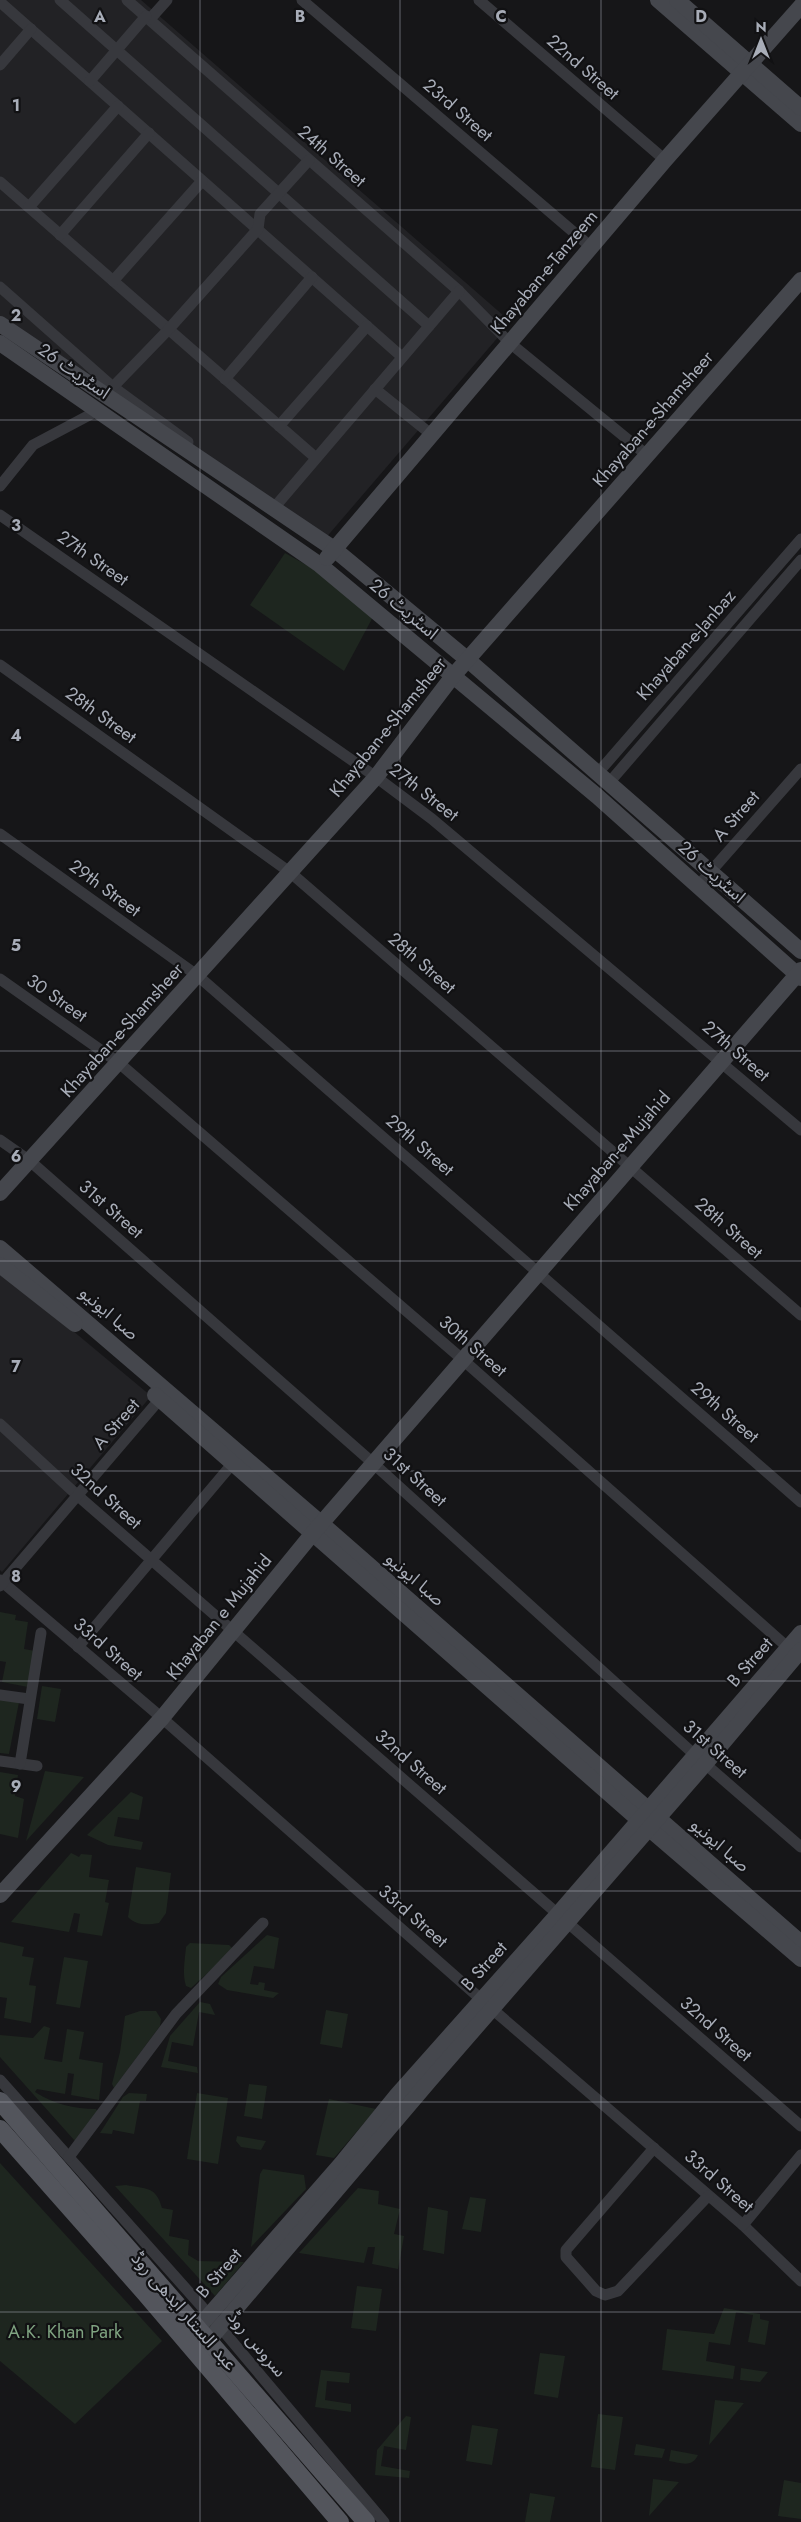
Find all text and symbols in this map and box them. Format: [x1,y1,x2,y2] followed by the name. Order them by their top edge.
[93,5,106,28] text: A
[295,5,305,28] text: B
[495,5,507,28] text: C
[695,5,707,28] text: D
[736,15,786,65] north arrow
[755,17,767,37] text: N
[541,28,625,106] street label: 22nd Street
[417,72,499,148] street label: 23rd Street
[12,94,20,117] text: 1
[292,119,372,193] street label: 24th Street
[484,204,604,340] street label: Khayaban-e-Tanzeem
[11,304,21,327] text: 2
[33,337,115,405] street label: اسٹریٹ 26
[586,344,720,493] street label: Khayaban-e-Shamsheer
[11,514,21,537] text: 3
[52,524,135,593] street label: 27th Street
[364,572,444,646] street label: اسٹریٹ 26
[630,583,742,706] street label: Khayaban-e-Janbaz
[323,651,453,803] street label: Khayaban-e-Shamsheer
[60,680,142,750] street label: 28th Street
[10,724,22,747] text: 4
[384,757,465,828] street label: 27th Street
[706,784,766,847] street label: A Street
[673,835,751,909] street label: اسٹریٹ 26
[64,853,147,923] street label: 29th Street
[382,926,462,1000] street label: 28th Street
[11,934,21,957] text: 5
[54,956,190,1103] street label: Khayaban-e-Shamsheer
[21,968,93,1029] street label: 30 Street
[697,1014,776,1088] street label: 27th Street
[557,1085,677,1217] street label: Khayaban-e-Mujahid
[380,1108,460,1182] street label: 29th Street
[11,1145,21,1168] text: 6
[73,1174,149,1245] street label: 31st Street
[689,1191,769,1265] street label: 28th Street
[74,1280,144,1346] street label: صبا ایونیو
[433,1309,513,1383] street label: 30th Street
[11,1355,21,1378] text: 7
[685,1375,765,1449] street label: 29th Street
[86,1392,146,1455] street label: A Street
[377,1441,453,1513] street label: 31st Street
[65,1457,148,1536] street label: 32nd Street
[380,1546,450,1612] street label: صبا ایونیو
[160,1549,278,1685] street label: Khayaban e Mujahid
[11,1565,21,1588] text: 8
[68,1611,149,1687] street label: 33rd Street
[721,1631,779,1693] street label: B Street
[677,1714,753,1785] street label: 31st Street
[369,1723,453,1801] street label: 32nd Street
[11,1775,21,1798] text: 9
[685,1812,755,1878] street label: صبا ایونیو
[373,1878,454,1954] street label: 33rd Street
[455,1935,514,1996] street label: B Street
[674,1990,758,2068] street label: 32nd Street
[679,2143,760,2219] street label: 33rd Street
[190,2242,248,2304] street label: B Street
[125,2246,243,2376] street label: عبد الستار ایدھی روڈ
[221,2305,293,2383] street label: سروس روڈ
[8,2319,122,2345] park label: A.K. Khan Park

